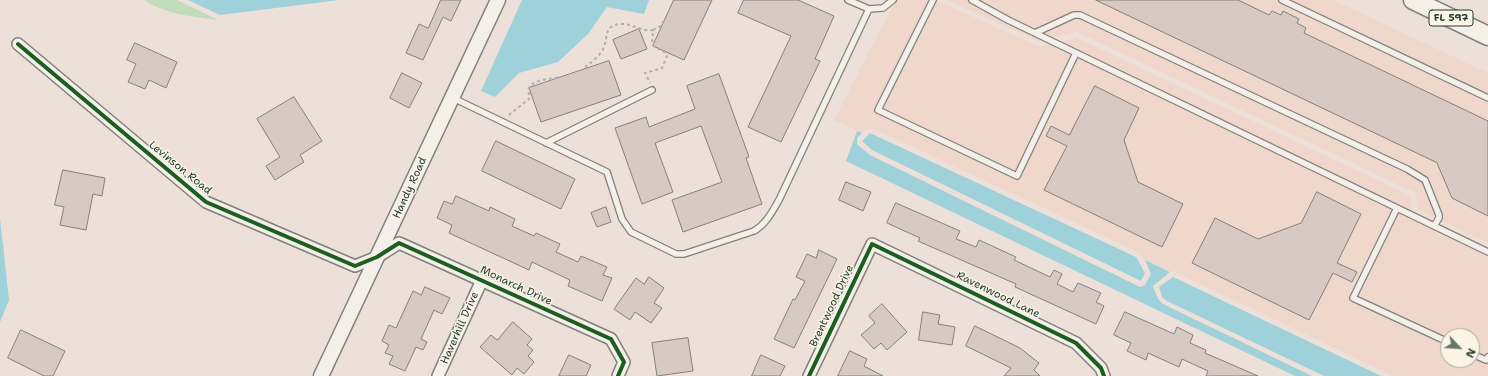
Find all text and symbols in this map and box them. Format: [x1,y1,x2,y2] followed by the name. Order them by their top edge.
[1429,10,1473,26] road number: FL 597
[146,139,214,197] street label: Levinson Road
[390,155,430,221] street label: Handy Road
[807,263,857,349] street label: Brentwood Drive
[478,264,554,308] street label: Monarch Drive
[954,269,1042,321] street label: Ravenwood Lane
[438,290,482,366] street label: Haverhill Drive
[1440,328,1480,368] north arrow
[1462,346,1479,360] text: N

